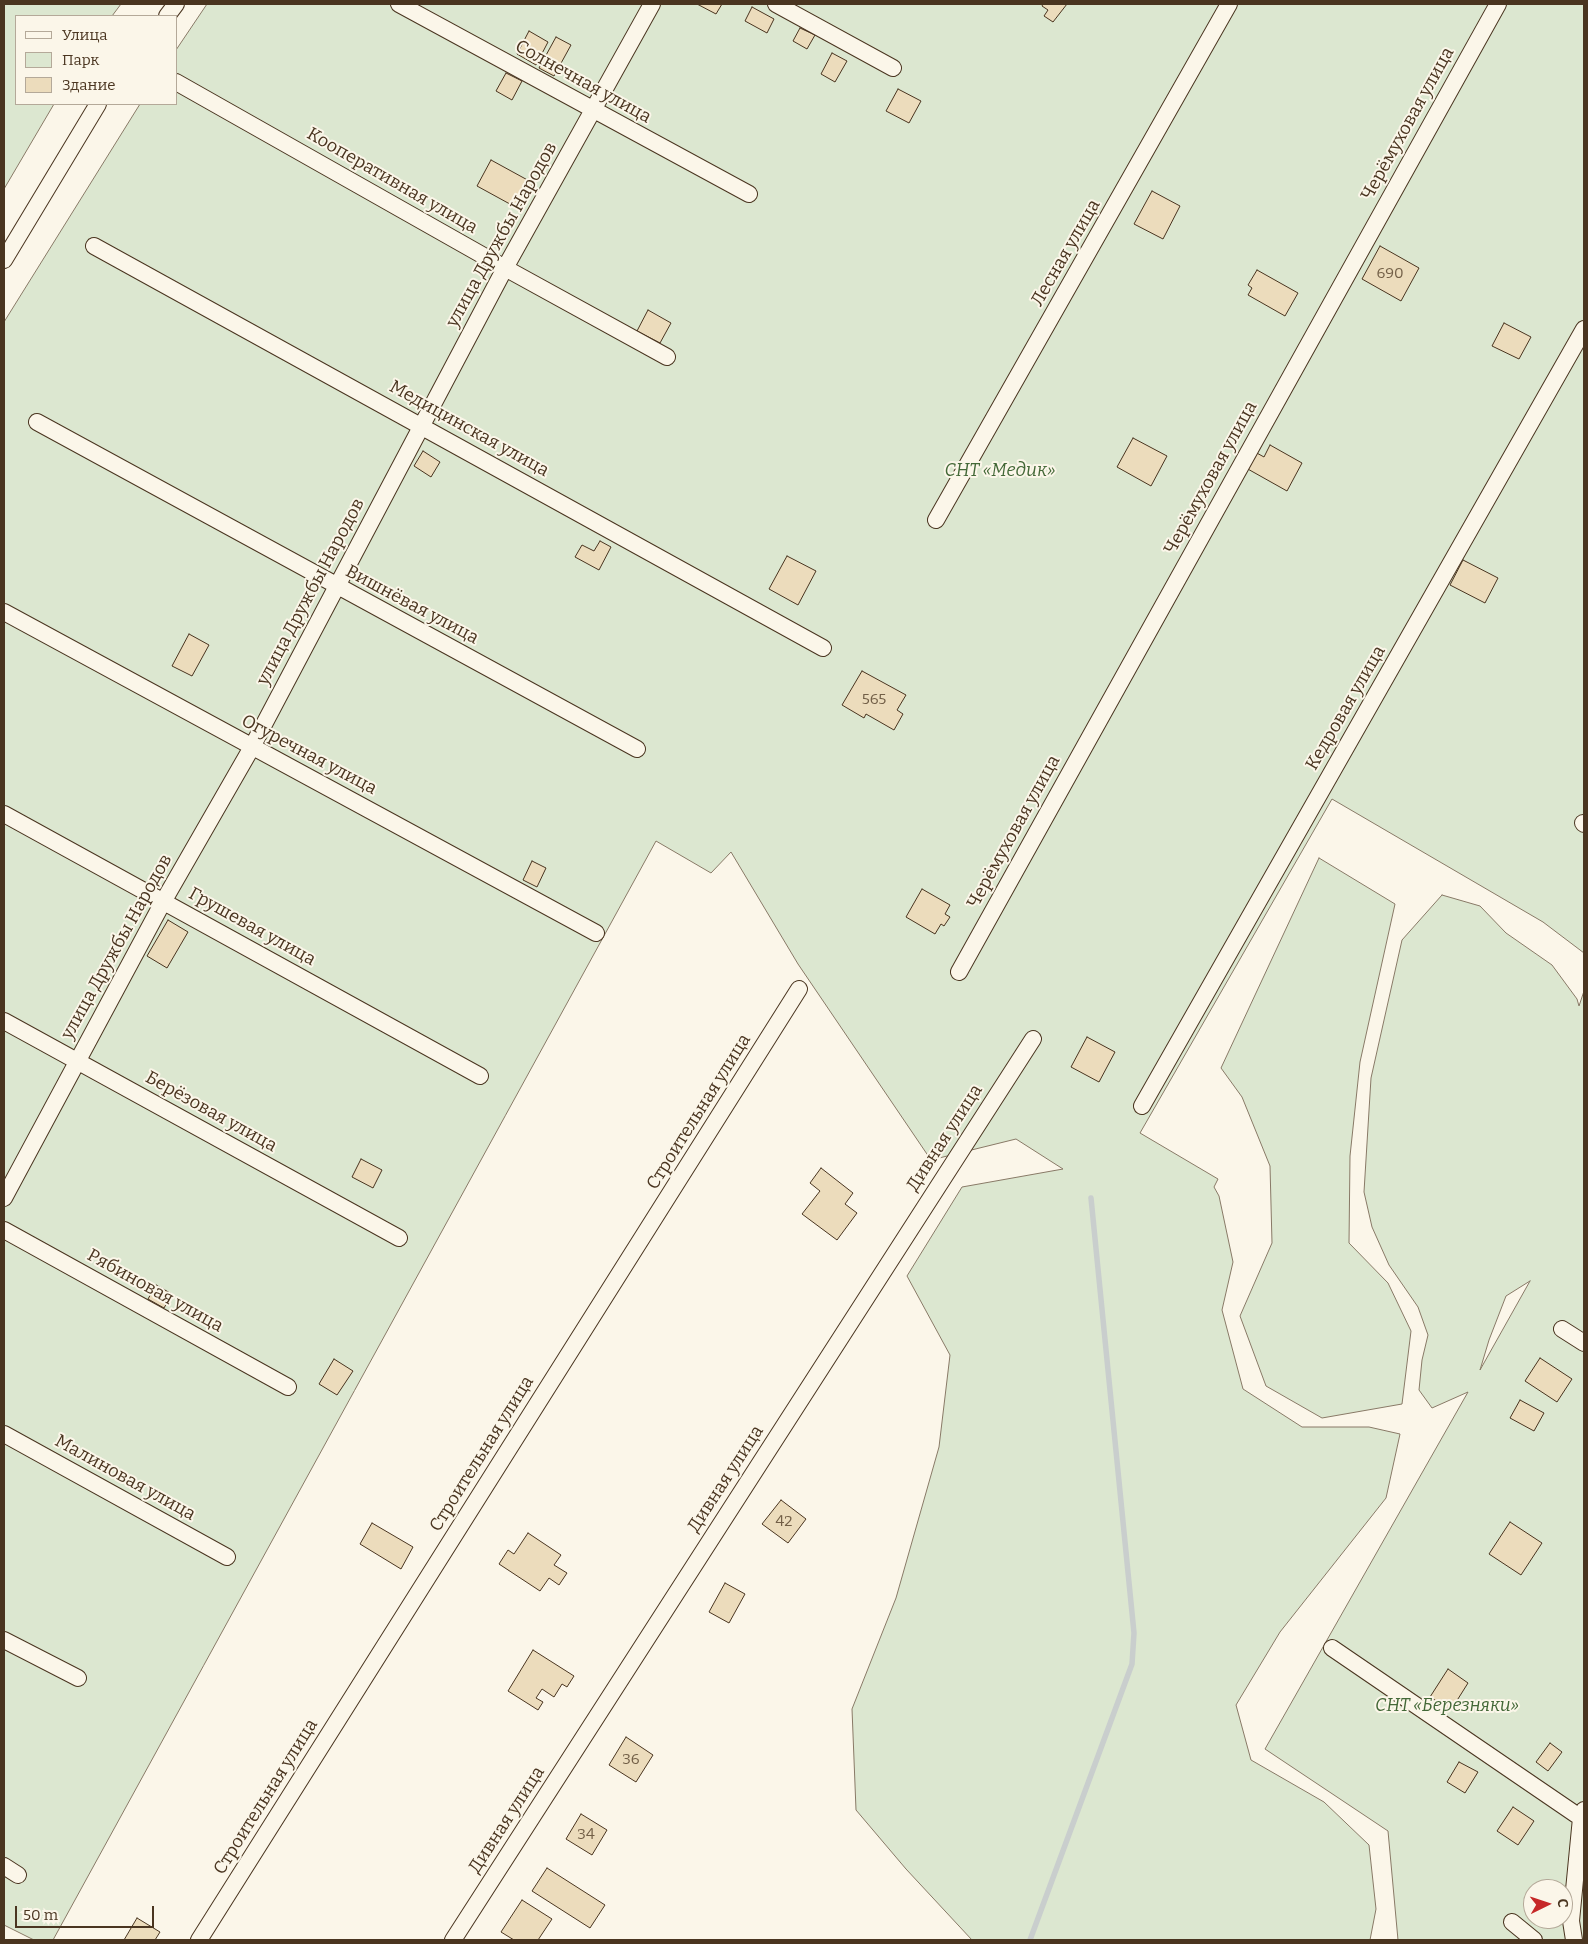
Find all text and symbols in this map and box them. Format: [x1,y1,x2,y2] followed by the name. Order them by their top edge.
[15,15,178,105] legend
[62,26,108,44] text: Улица
[511,36,655,128] street label: Солнечная улица
[1357,44,1459,204] street label: Черёмуховая улица
[62,51,99,69] text: Парк
[62,76,116,94] text: Здание
[303,123,481,239] street label: Кооперативная улица
[442,139,562,331] street label: улица Дружбы Народов
[1027,196,1105,310] street label: Лесная улица
[1376,265,1404,283] house number: 690
[385,376,553,482] street label: Медицинская улица
[1160,398,1262,558] street label: Черёмуховая улица
[944,460,1056,482] park label: СНТ «Медик»
[253,495,369,689] street label: улица Дружбы Народов
[342,561,482,649] street label: Вишнёвая улица
[1302,642,1390,774] street label: Кедровая улица
[862,691,886,709] house number: 565
[238,710,380,800] street label: Огуречная улица
[963,752,1065,912] street label: Черёмуховая улица
[57,851,177,1043] street label: улица Дружбы Народов
[185,883,319,971] street label: Грушевая улица
[642,1030,756,1194] street label: Строительная улица
[141,1067,281,1157] street label: Берёзовая улица
[903,1081,987,1195] street label: Дивная улица
[83,1245,227,1337] street label: Рябиновая улица
[425,1372,539,1536] street label: Строительная улица
[684,1422,768,1536] street label: Дивная улица
[51,1430,199,1526] street label: Малиновая улица
[776,1513,792,1531] house number: 42
[1375,1695,1519,1717] park label: СНТ «Березняки»
[209,1715,323,1879] street label: Строительная улица
[622,1751,640,1769] house number: 36
[465,1763,549,1877] street label: Дивная улица
[577,1826,595,1844] house number: 34
[1523,1879,1573,1929] north arrow
[18,1896,156,1928] scale bar
[1554,1898,1571,1908] text: С
[23,1906,58,1924] text: 50 m

